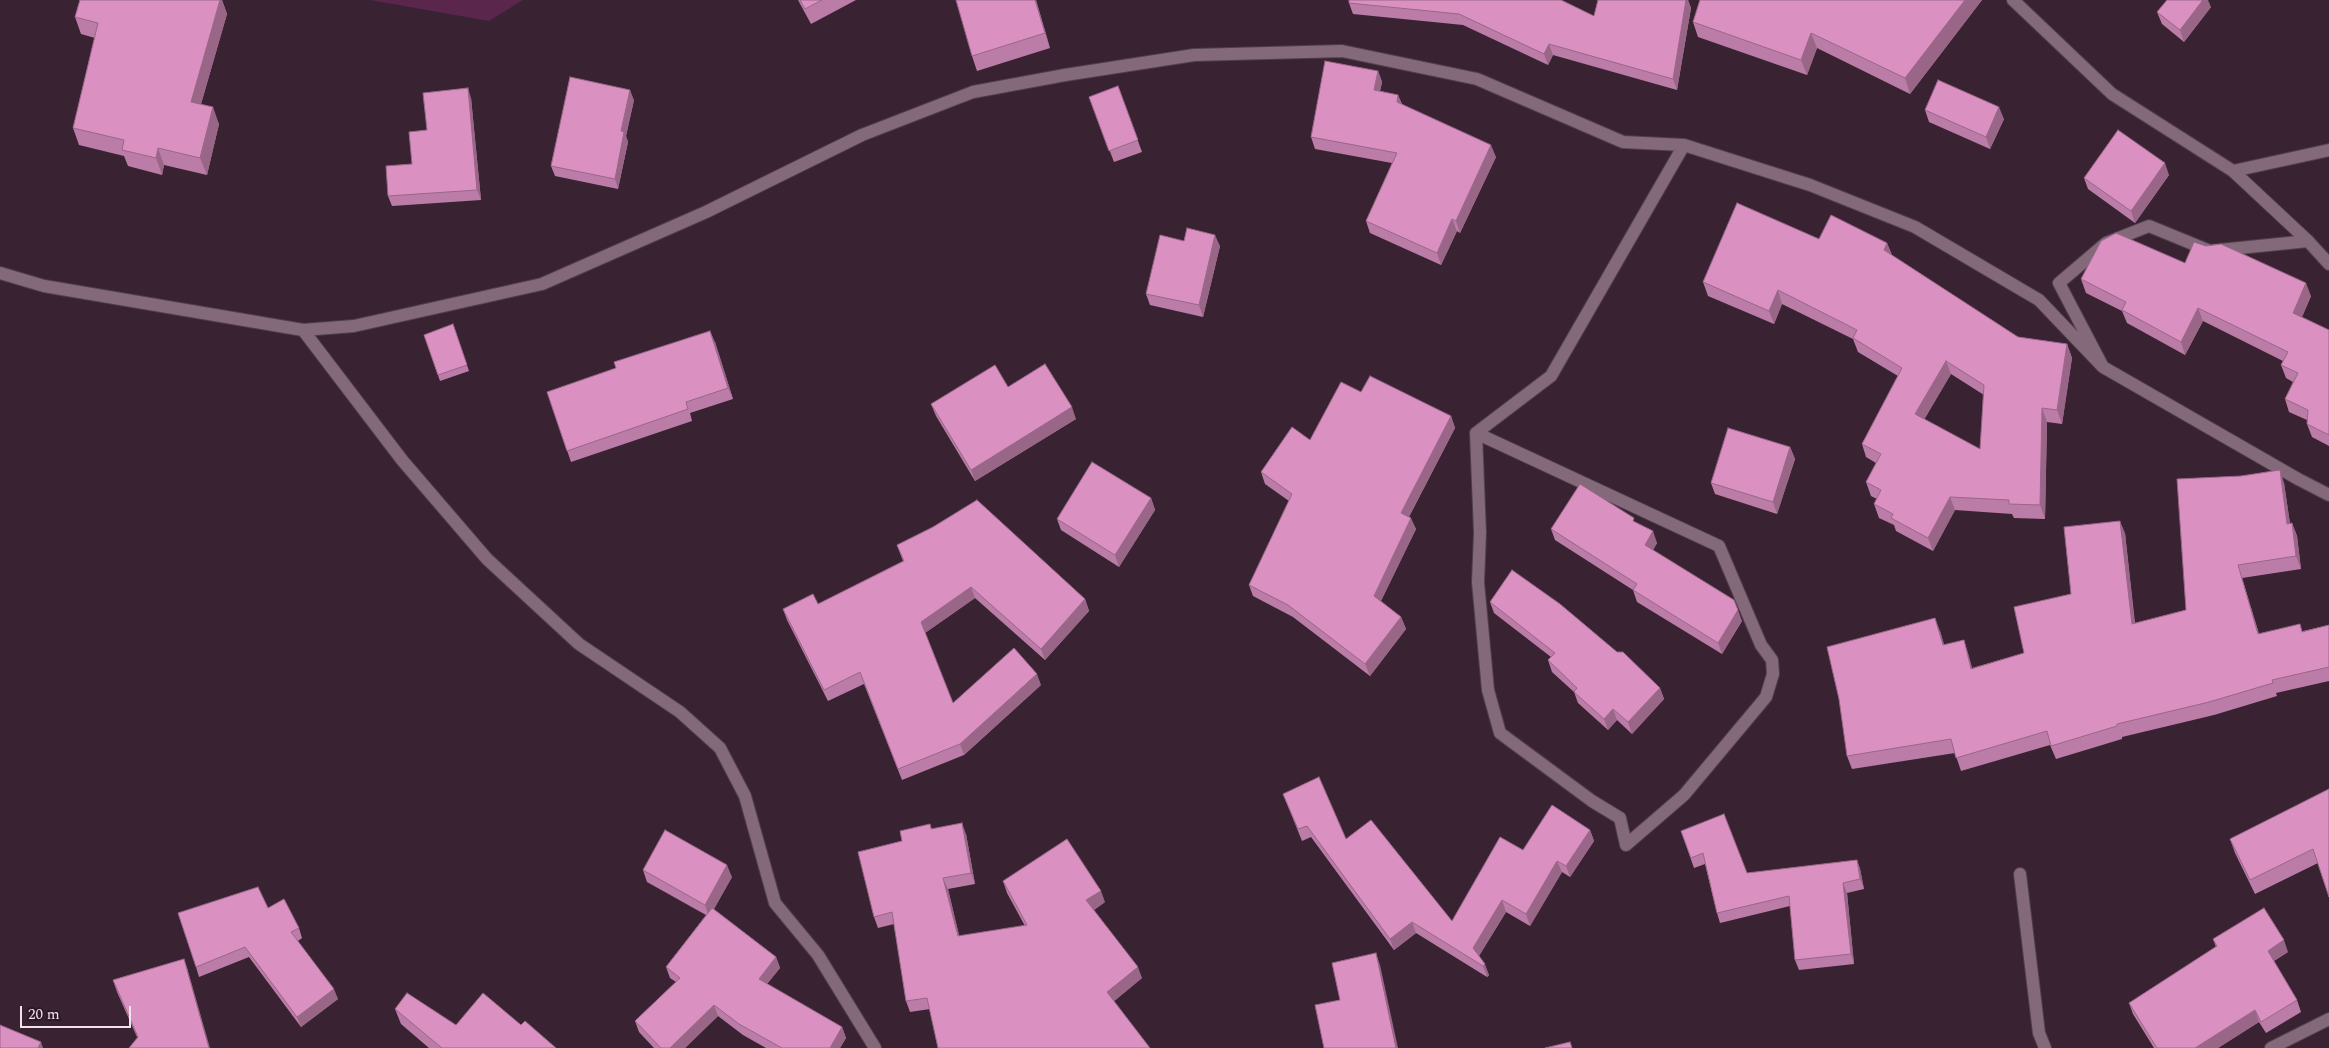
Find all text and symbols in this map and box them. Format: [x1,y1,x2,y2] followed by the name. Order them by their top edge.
[22,996,134,1028] scale bar
[28,1003,60,1026] text: 20 m

